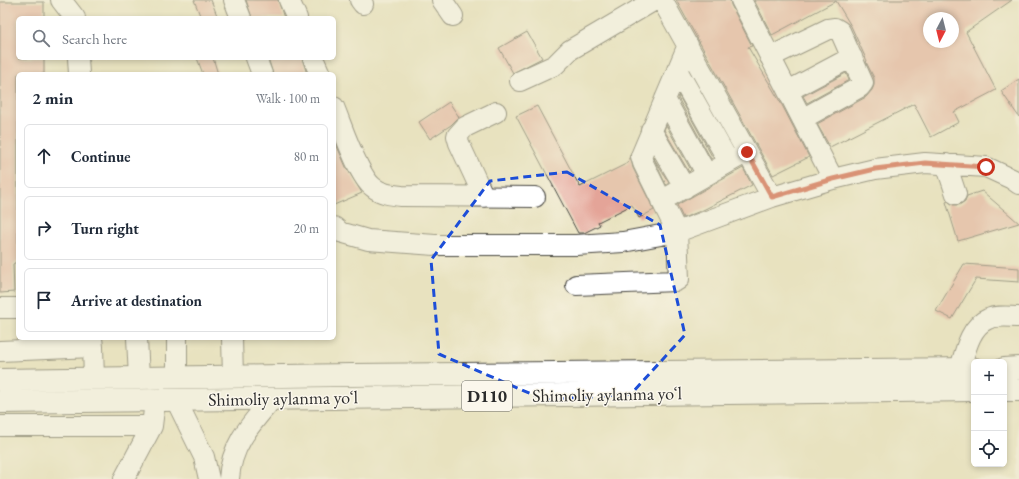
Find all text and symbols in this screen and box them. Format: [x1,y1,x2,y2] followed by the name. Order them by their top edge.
[923,12,959,48] north arrow
[16,16,336,60] search box
[30,27,52,49] icon: search
[62,29,127,48] text: Search here
[32,87,73,109] text: 2 min
[256,90,320,107] text: Walk · 100 m
[738,143,756,161] route end
[33,145,55,167] icon: ahead
[71,147,131,166] text: Continue
[294,148,319,165] text: 80 m
[977,158,995,176] route start
[33,217,55,239] icon: right
[71,219,139,238] text: Turn right
[294,220,319,237] text: 20 m
[33,289,55,311] icon: arrive
[71,291,202,310] text: Arrive at destination
[971,359,1007,467] map controls
[971,359,1007,395] button: +
[462,381,512,411] road number: D110
[532,381,682,407] street label: Shimoliy aylanma yoʻl
[208,385,358,411] street label: Shimoliy aylanma yoʻl
[971,395,1007,431] button: −
[971,431,1007,467] button: locate

